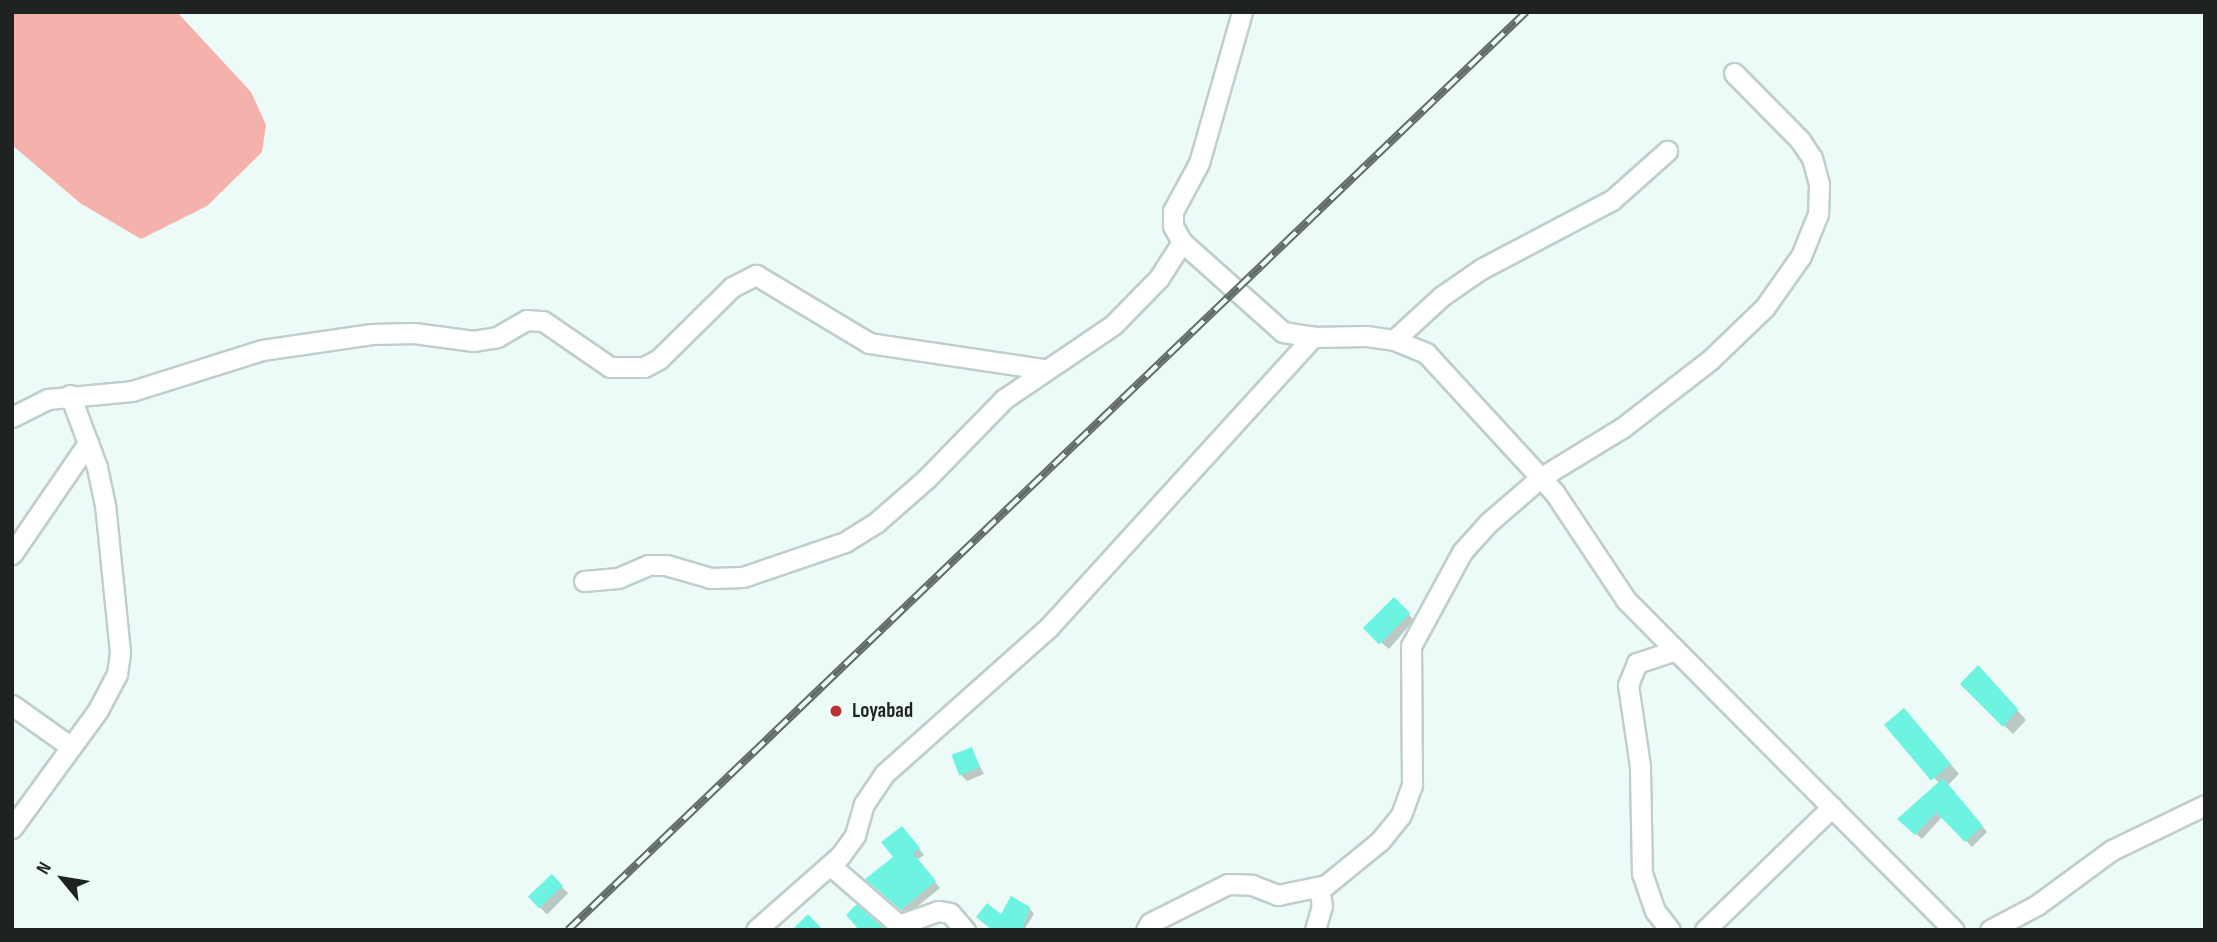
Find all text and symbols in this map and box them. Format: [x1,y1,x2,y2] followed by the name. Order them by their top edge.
[852,698,913,724] place label: Loyabad
[826,701,846,721] marker: Loyabad
[28,844,98,914] north arrow
[32,858,57,878] text: N

